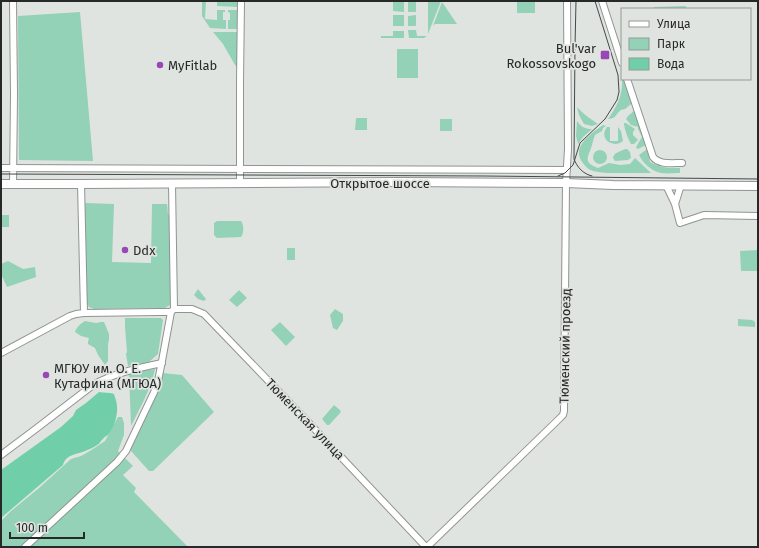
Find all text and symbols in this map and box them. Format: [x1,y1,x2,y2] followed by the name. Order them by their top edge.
[621,8,751,80] legend
[657,17,691,31] text: Улица
[657,37,686,51] text: Парк
[506,41,596,71] place label: Bul'var Rokossovskogo
[599,49,611,61] marker: Bul'var Rokossovskogo
[657,57,684,71] text: Вода
[168,58,217,73] place label: MyFitlab
[155,60,165,70] marker: MyFitlab
[330,176,430,191] street label: Открытое шоссе
[133,243,156,258] place label: Ddx
[120,245,130,255] marker: Ddx
[556,288,574,404] street label: Тюменский проезд
[54,361,161,391] place label: МГЮУ им. О. Е. Кутафина (МГЮА)
[41,370,51,380] marker: МГЮУ им. О. Е. Кутафина (МГЮА)
[263,375,347,463] street label: Тюменская улица
[10,514,84,540] scale bar
[16,521,48,535] text: 100 m

